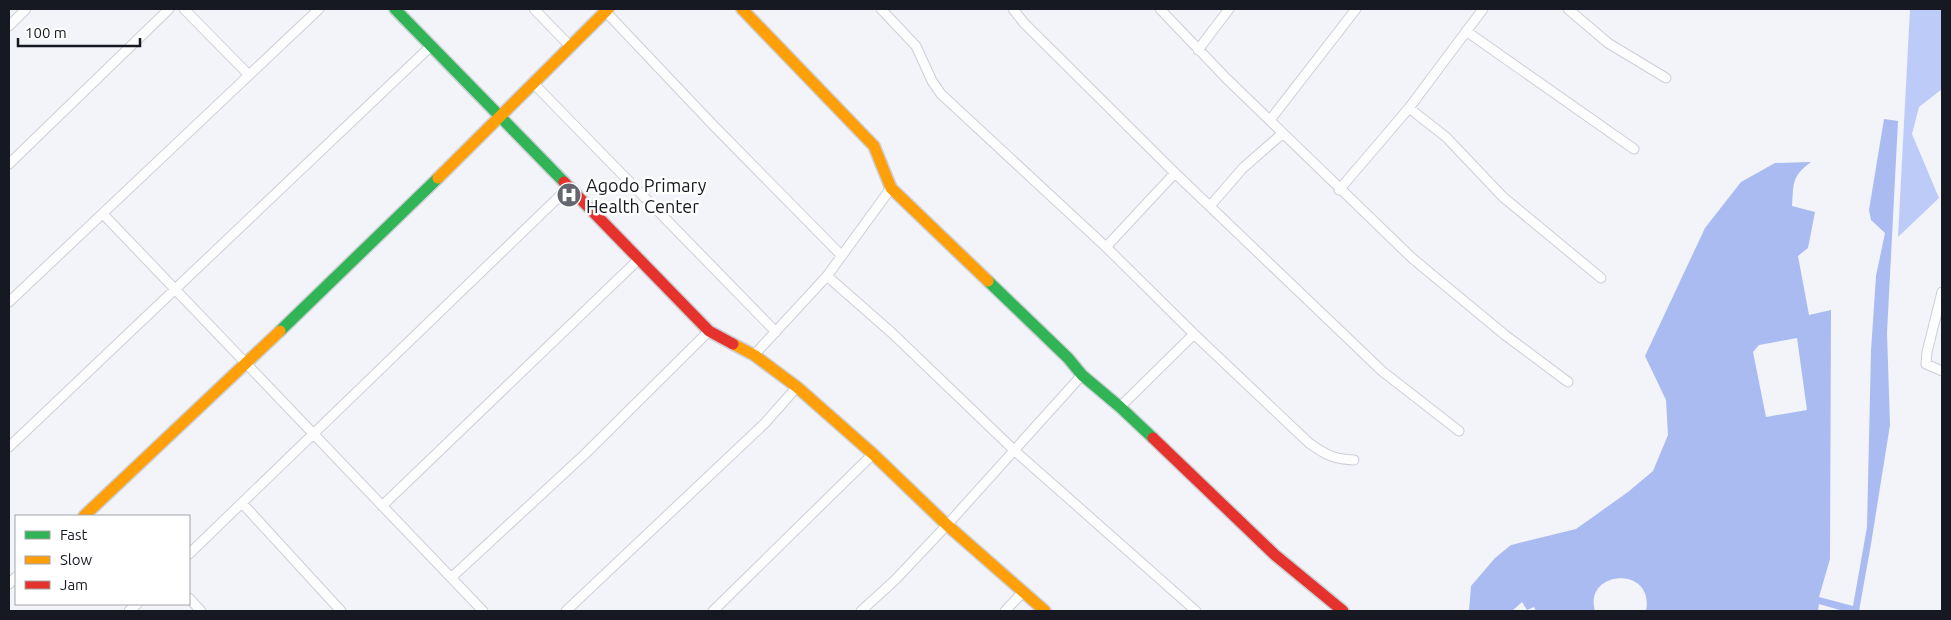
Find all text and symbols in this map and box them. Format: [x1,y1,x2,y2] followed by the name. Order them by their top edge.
[18,15,140,47] scale bar
[25,24,67,41] text: 100 m
[586,175,707,216] place label: Agodo Primary Health Center
[556,182,582,208] hospital icon: Agodo Primary Health Center
[15,515,190,605] legend
[60,526,88,543] text: Fast
[60,551,93,568] text: Slow
[60,576,88,593] text: Jam

